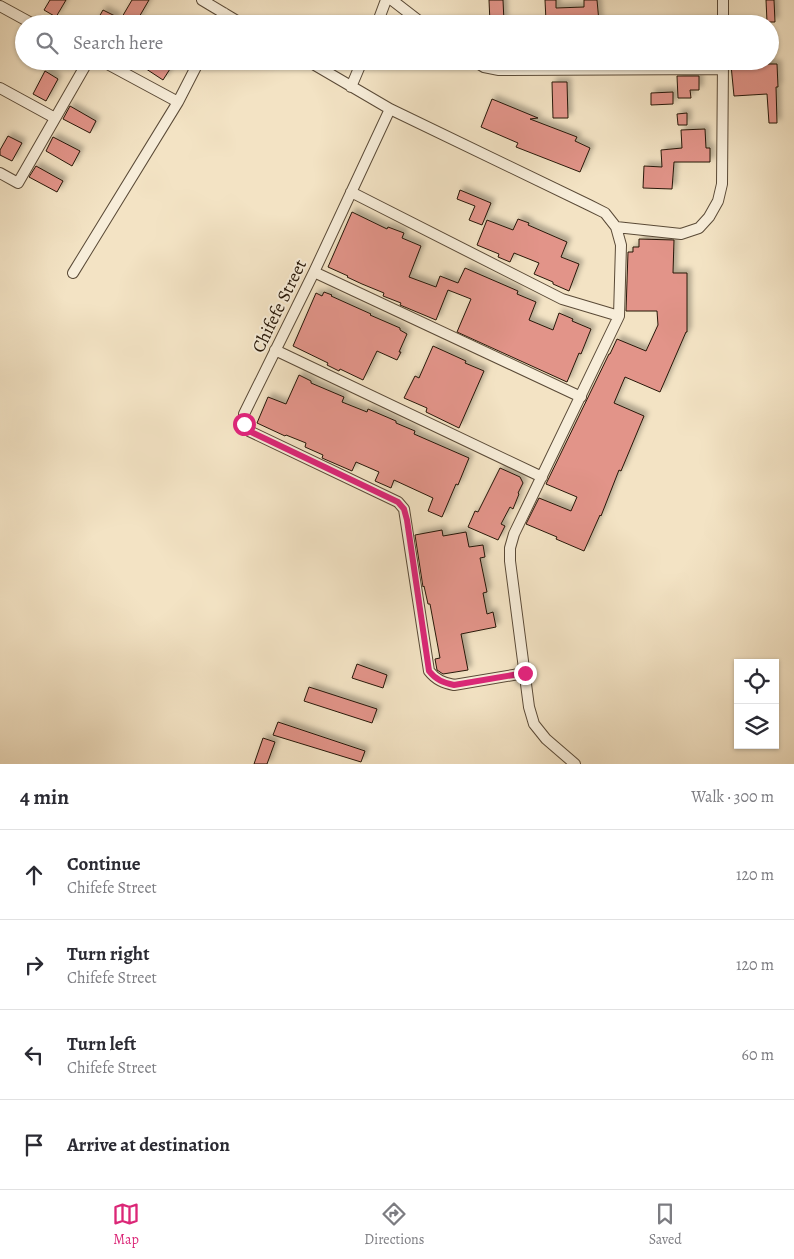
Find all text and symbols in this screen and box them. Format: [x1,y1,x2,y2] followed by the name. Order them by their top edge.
[15,15,779,70] search box
[33,29,61,57] icon: search
[73,30,163,56] text: Search here
[246,255,312,357] street label: Chifefe Street
[233,413,256,436] route start
[734,659,779,749] map controls
[734,659,779,704] button: locate
[514,662,537,685] route end
[734,704,779,749] button: layers
[20,783,69,811] text: 4 min
[691,786,774,808] text: Walk · 300 m
[67,851,141,877] text: Continue
[20,861,48,889] icon: ahead
[736,864,774,886] text: 120 m
[67,877,157,899] text: Chifefe Street
[67,941,149,967] text: Turn right
[20,951,48,979] icon: right
[736,954,774,976] text: 120 m
[67,967,157,989] text: Chifefe Street
[67,1031,136,1057] text: Turn left
[20,1041,48,1069] icon: left
[742,1044,774,1066] text: 60 m
[67,1057,157,1079] text: Chifefe Street
[20,1131,48,1159] icon: arrive
[67,1132,230,1158] text: Arrive at destination
[112,1200,140,1249] tab: Map
[364,1200,424,1249] tab: Directions
[649,1200,682,1249] tab: Saved

